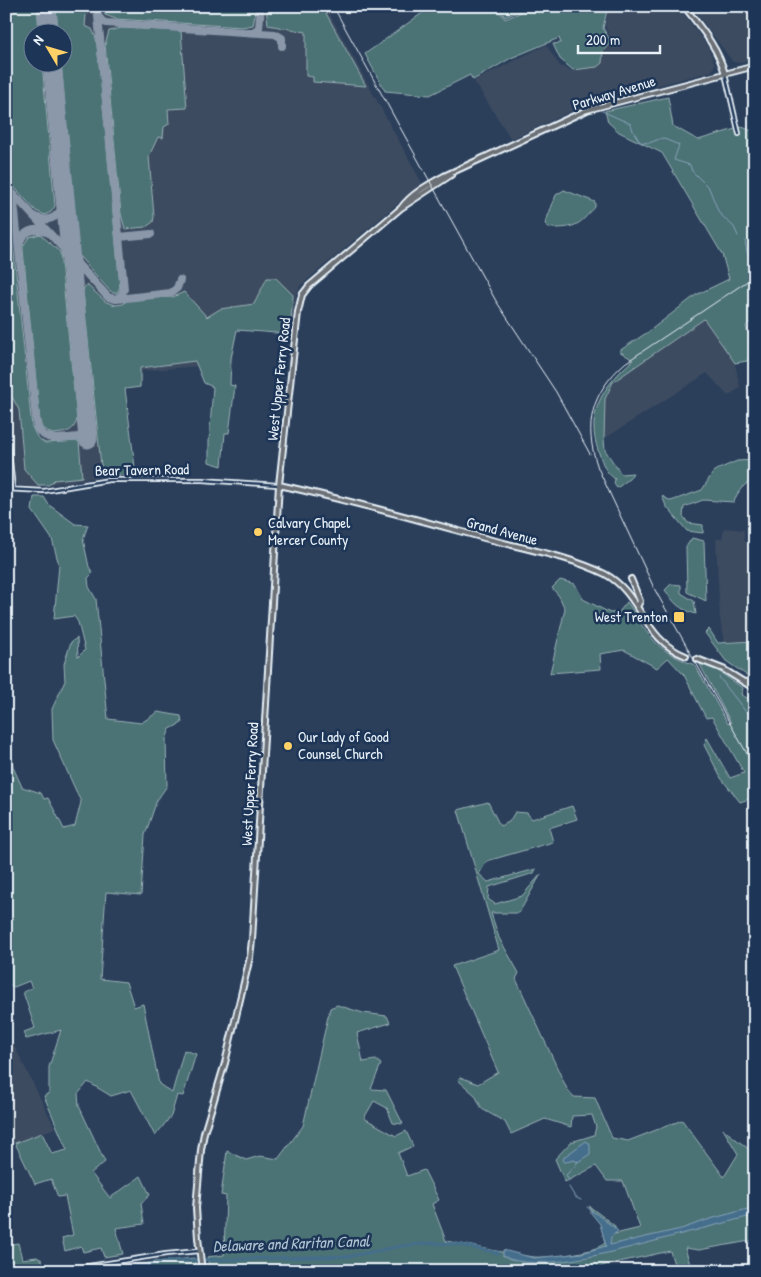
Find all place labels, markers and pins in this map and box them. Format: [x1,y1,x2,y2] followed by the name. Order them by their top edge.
[268,512,350,550] place label: Calvary Chapel Mercer County
[252,526,264,538] marker: Calvary Chapel Mercer County
[595,606,668,627] place label: West Trenton
[672,610,686,624] marker: West Trenton
[298,726,389,764] place label: Our Lady of Good Counsel Church
[282,740,294,752] marker: Our Lady of Good Counsel Church

